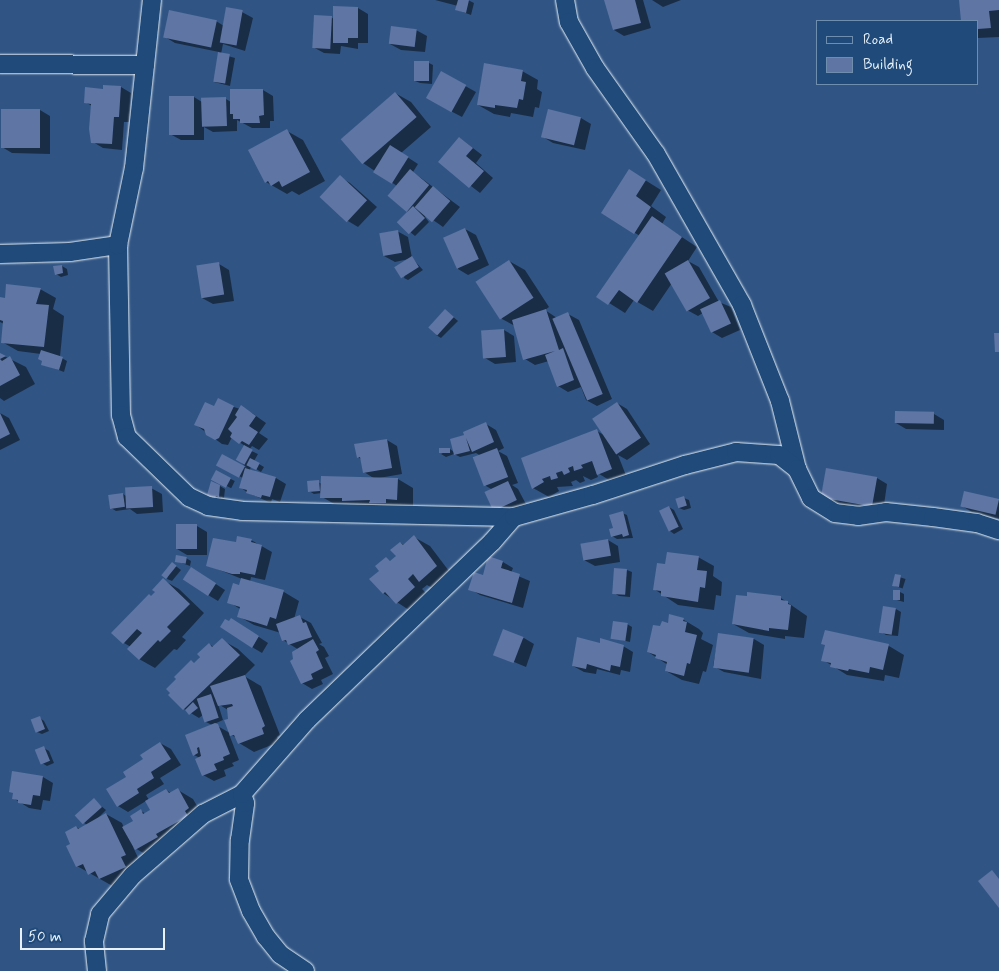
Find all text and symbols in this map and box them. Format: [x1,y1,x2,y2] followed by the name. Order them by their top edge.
[816,20,979,85] legend
[863,30,893,50] text: Road
[863,55,913,75] text: Building
[22,918,168,950] scale bar
[28,927,62,947] text: 50 m

